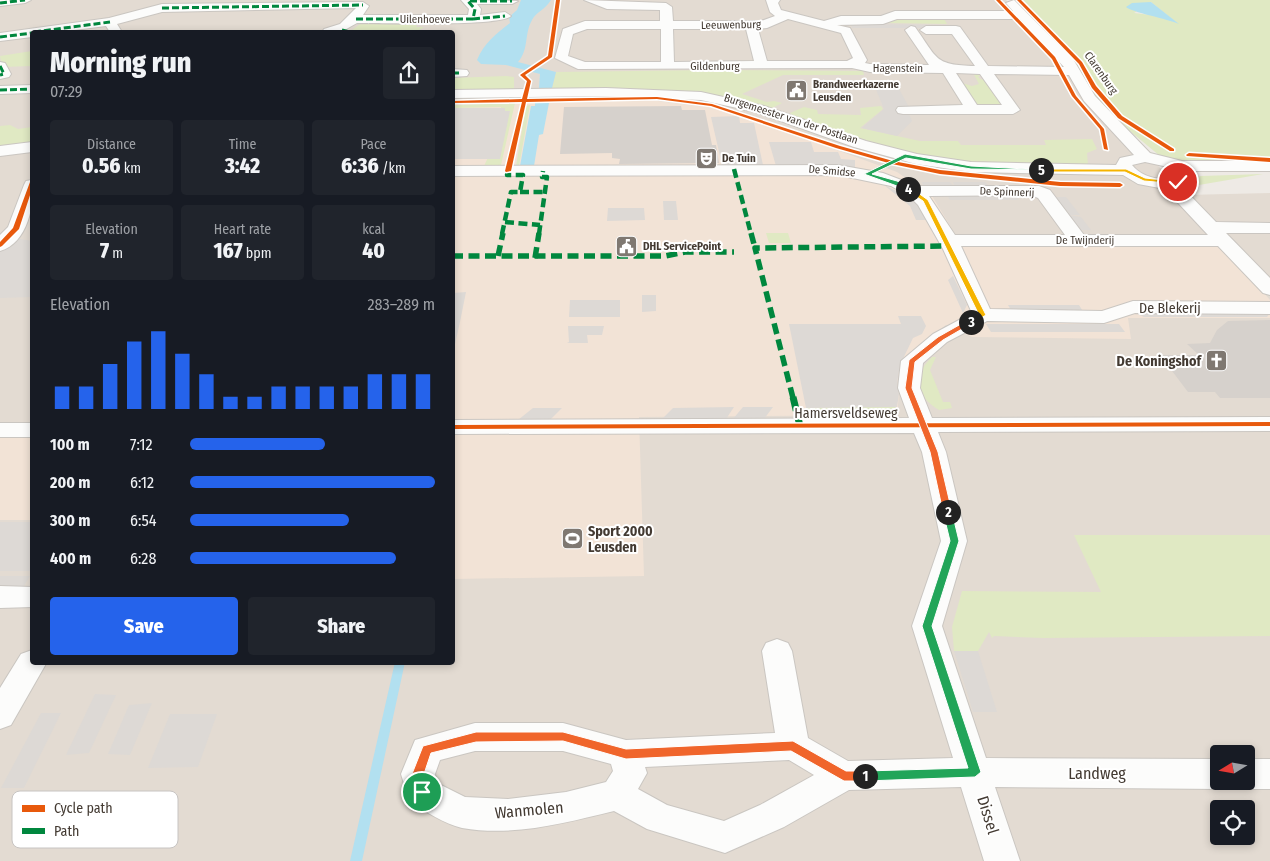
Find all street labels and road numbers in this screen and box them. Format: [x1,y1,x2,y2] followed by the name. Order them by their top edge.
[400,13,450,26] street label: Uilenhoeve
[701,18,762,32] street label: Leeuwenburg
[1082,49,1121,97] street label: Clarenburg
[690,60,741,73] street label: Gildenburg
[873,62,923,75] street label: Hagenstein
[722,91,860,147] street label: Burgemeester van der Postlaan
[808,162,856,180] street label: De Smidse
[979,185,1035,199] street label: De Spinnerij
[1056,234,1114,247] street label: De Twijnderij
[1139,300,1201,317] street label: De Blekerij
[794,405,898,422] street label: Hamersveldseweg
[1068,764,1126,783] street label: Landweg
[973,794,1003,836] street label: Dissel
[494,798,564,822] street label: Wanmolen

